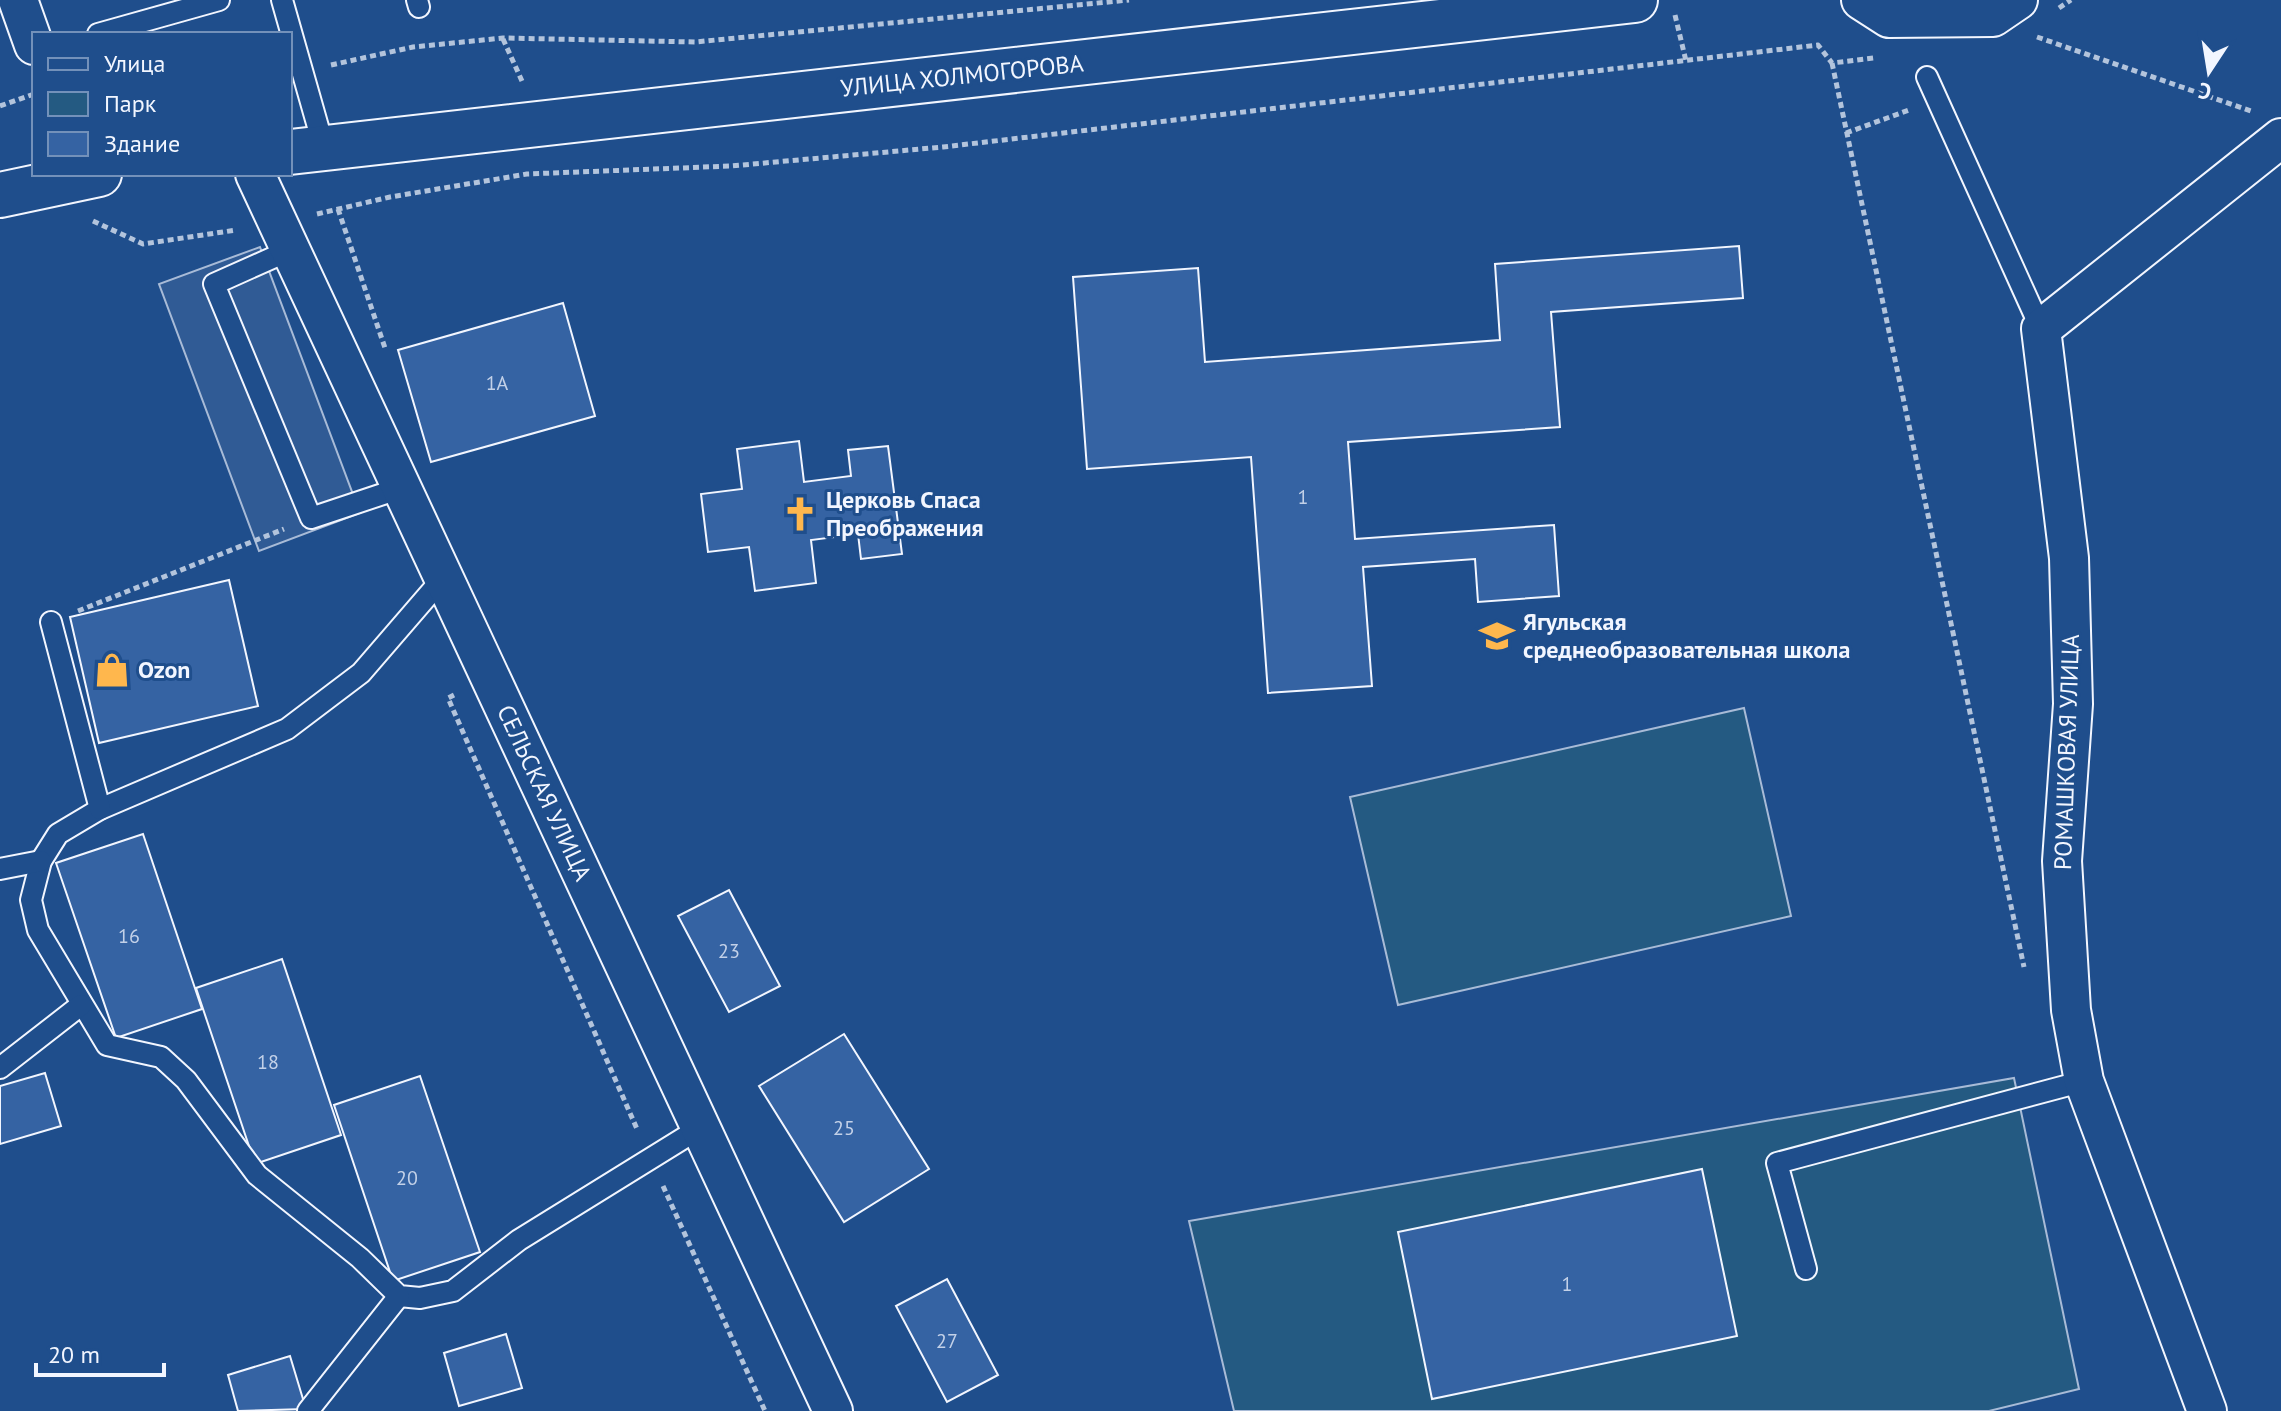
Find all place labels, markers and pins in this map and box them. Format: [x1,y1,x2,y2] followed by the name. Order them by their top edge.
[826,484,984,543] place label: Церковь Спаса Преображения
[781,495,819,533] church icon: Церковь Спаса Преображения
[1523,606,1850,665] place label: Ягульская среднеобразовательная школа
[1478,617,1516,655] school or university icon: Ягульская среднеобразовательная школа
[93,651,131,689] shop icon: Ozon
[138,654,190,685] place label: Ozon

